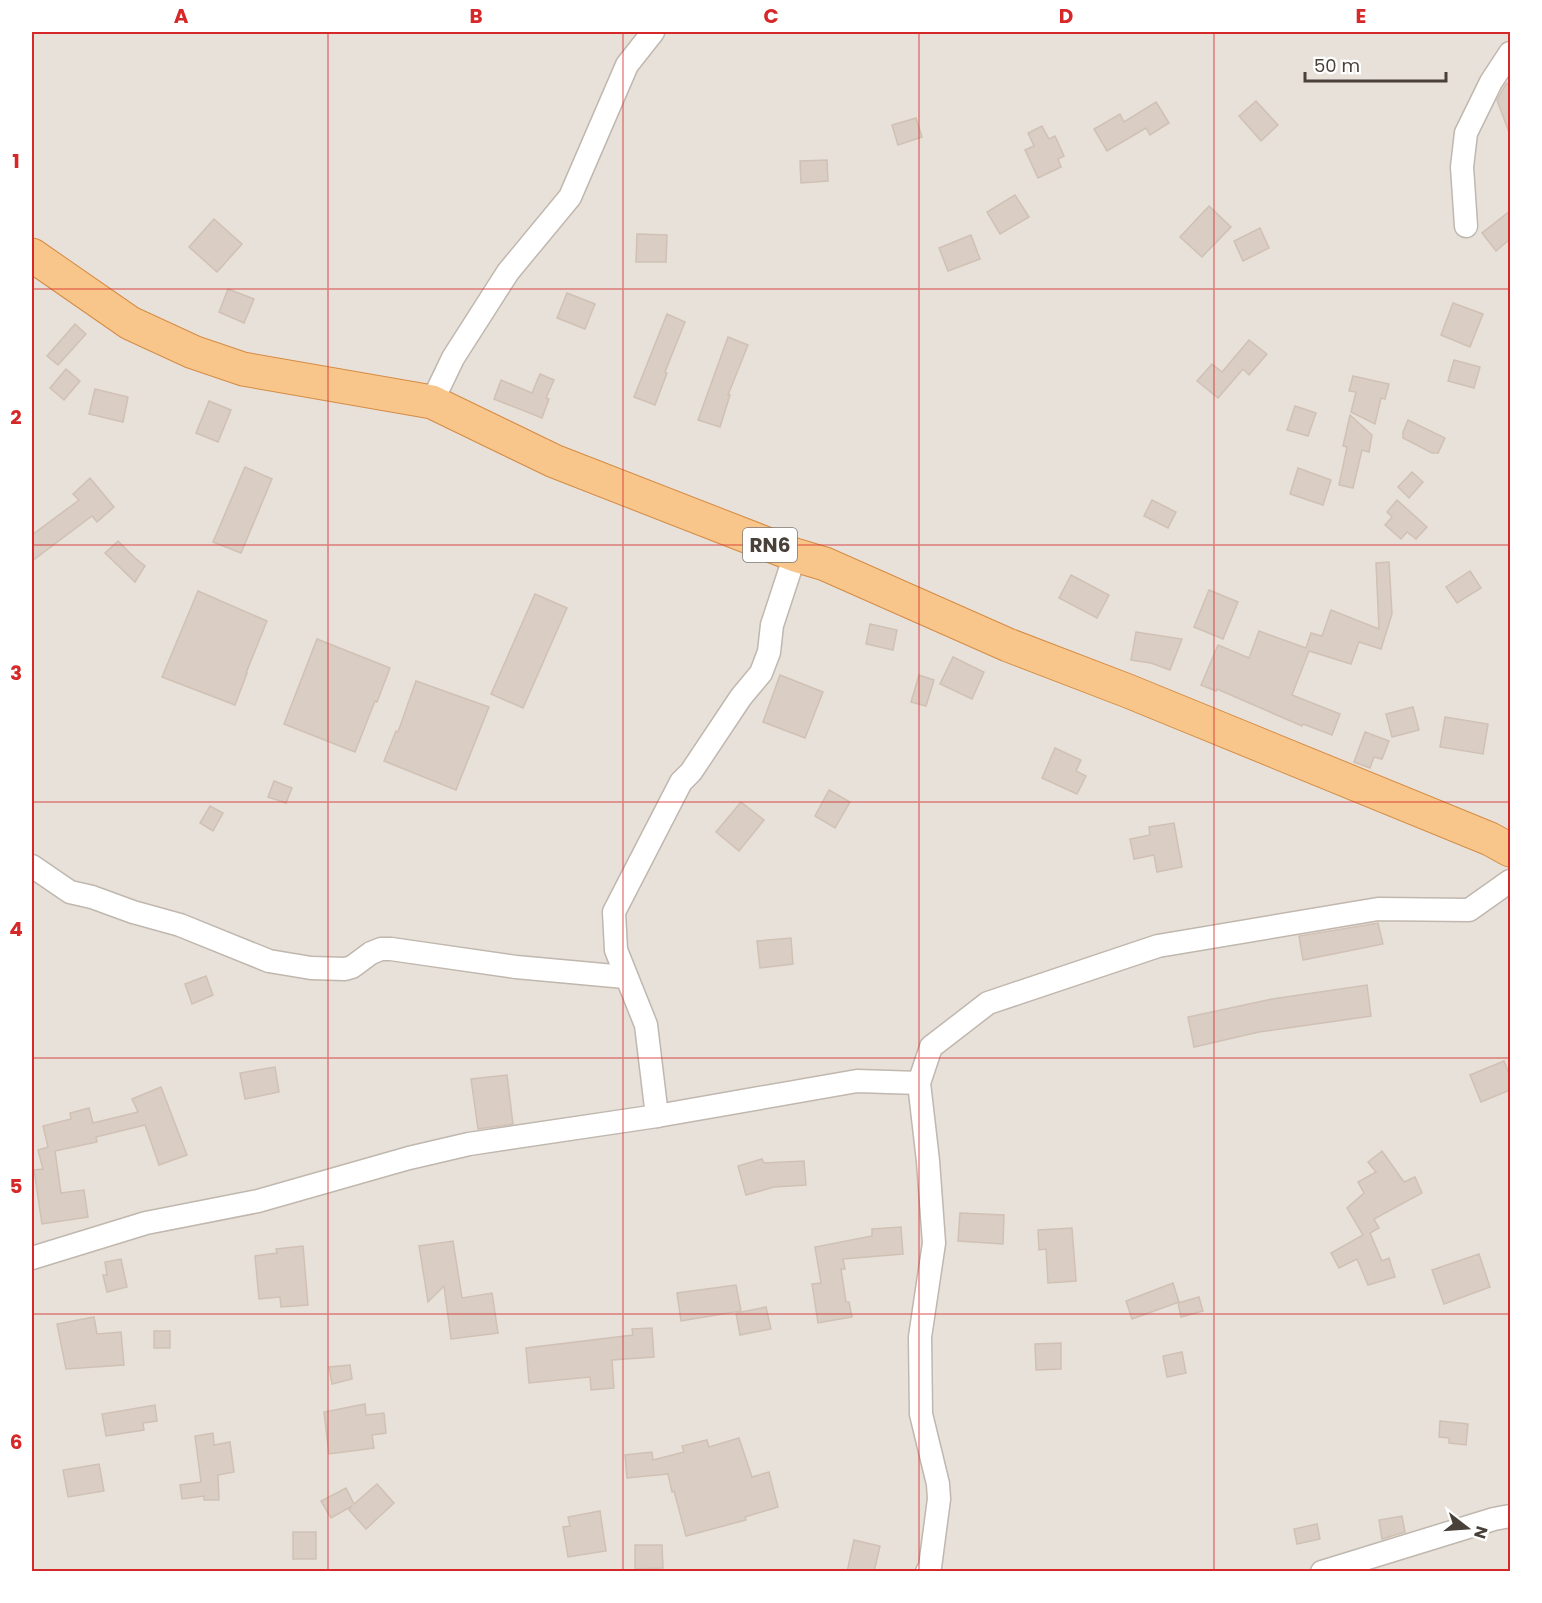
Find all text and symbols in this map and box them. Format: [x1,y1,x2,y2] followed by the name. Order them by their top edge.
[174,2,189,30] text: A
[469,2,483,30] text: B
[763,2,779,30] text: C
[1059,2,1073,30] text: D
[1356,2,1366,30] text: E
[1305,45,1446,83] scale bar
[1314,53,1360,78] text: 50 m
[12,147,20,175] text: 1
[10,403,22,431] text: 2
[743,528,797,562] road number: RN6
[10,659,22,687] text: 3
[9,915,23,943] text: 4
[10,1172,23,1200] text: 5
[10,1428,22,1456] text: 6
[1437,1498,1497,1558] north arrow
[1468,1523,1494,1541] text: N

